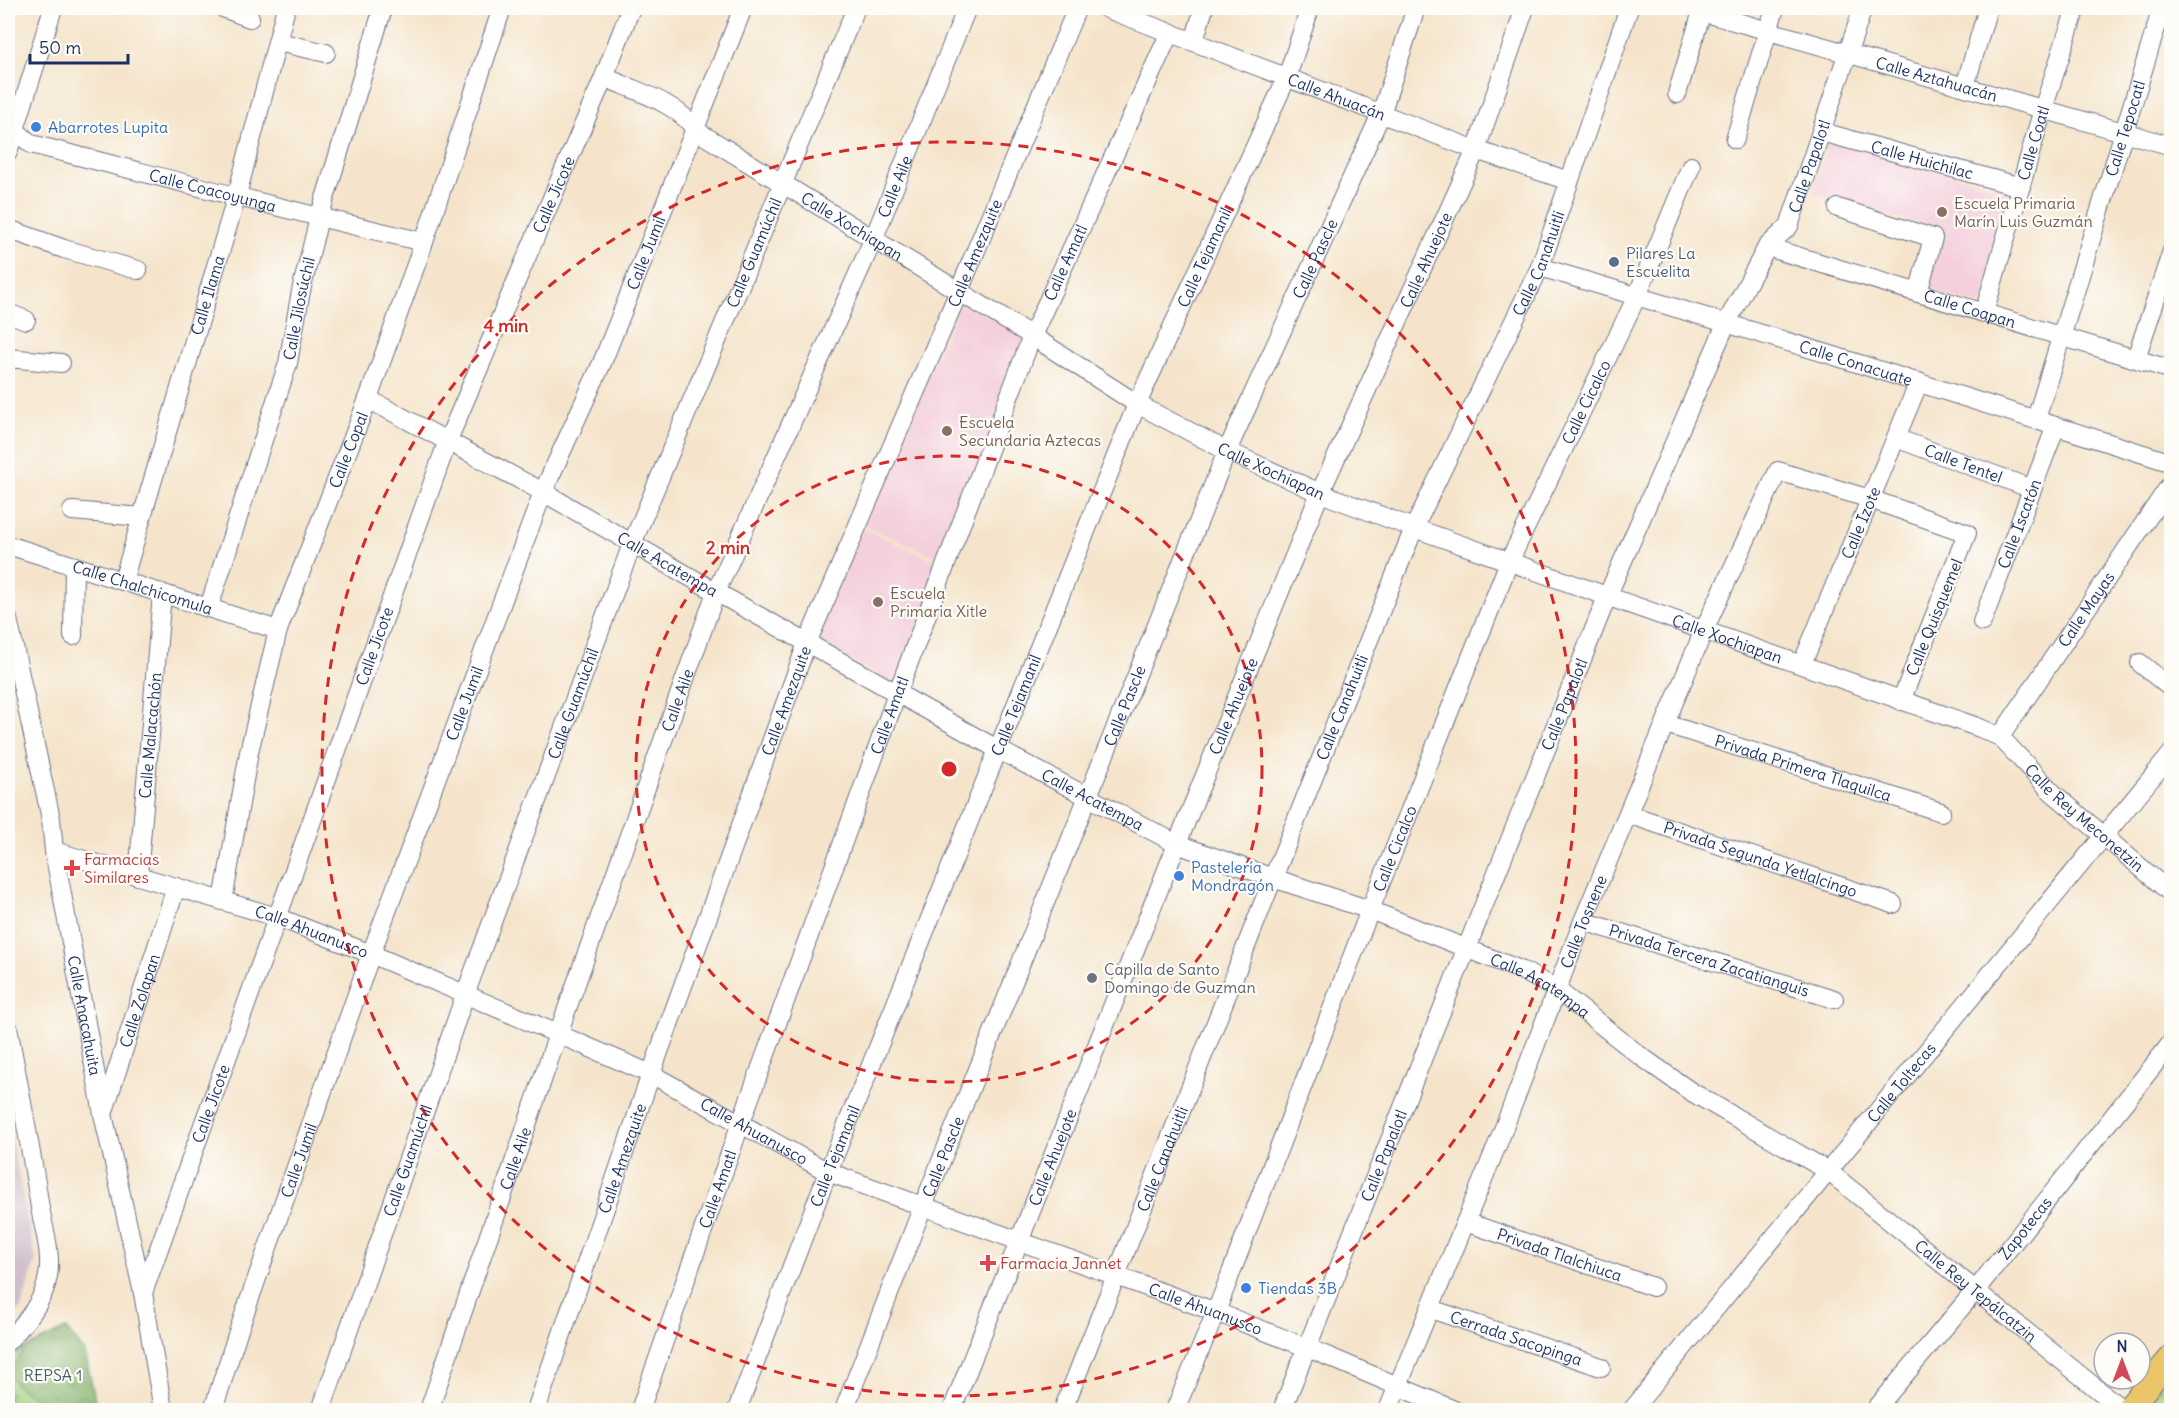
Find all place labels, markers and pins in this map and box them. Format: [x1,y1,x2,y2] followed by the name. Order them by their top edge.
[48,117,168,137] place label: Abarrotes Lupita
[29,120,43,134] marker: Abarrotes Lupita
[1954,193,2093,231] place label: Escuela Primaria Marín Luis Guzmán
[1935,205,1949,219] marker: Escuela Primaria Marín Luis Guzmán
[1626,243,1695,281] place label: Pilares La Escuelita
[1607,255,1621,269] marker: Pilares La Escuelita
[959,412,1101,450] place label: Escuela Secundaria Aztecas
[940,424,954,438] marker: Escuela Secundaria Aztecas
[890,583,987,621] place label: Escuela Primaria Xitle
[871,595,885,609] marker: Escuela Primaria Xitle
[939,759,959,779] centre of rings
[84,849,159,887] place label: Farmacias Similares
[1191,857,1274,895] place label: Pastelería Mondragón
[65,861,79,875] marker: Farmacias Similares
[1172,869,1186,883] marker: Pastelería Mondragón
[1104,959,1256,997] place label: Capilla de Santo Domingo de Guzman
[1085,971,1099,985] marker: Capilla de Santo Domingo de Guzman
[1000,1253,1122,1273] place label: Farmacia Jannet
[981,1256,995,1270] marker: Farmacia Jannet
[1258,1278,1337,1298] place label: Tiendas 3B
[1239,1281,1253,1295] marker: Tiendas 3B

